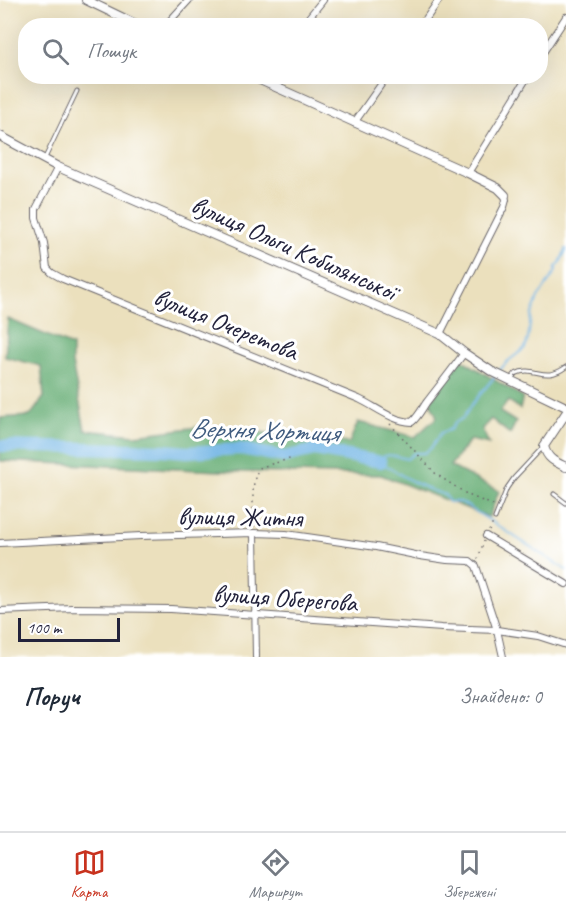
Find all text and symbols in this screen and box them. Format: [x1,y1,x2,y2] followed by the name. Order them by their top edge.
[18,18,548,84] search box
[39,35,72,68] icon: search
[87,37,136,65] text: Пошук
[186,188,406,310] street label: вулиця Ольги Кобилянської
[149,280,304,368] street label: вулиця Очеретова
[190,410,343,450] water label: Верхня Хортиця
[178,499,304,535] street label: вулиця Житня
[212,577,360,620] street label: вулиця Оберегова
[18,615,120,642] scale bar
[27,618,61,638] text: 100 m
[24,680,80,713] text: Поруч
[460,684,542,709] text: Знайдено: 0
[71,846,107,902] tab: Карта
[249,846,302,902] tab: Маршрут
[443,846,495,902] tab: Збережені

